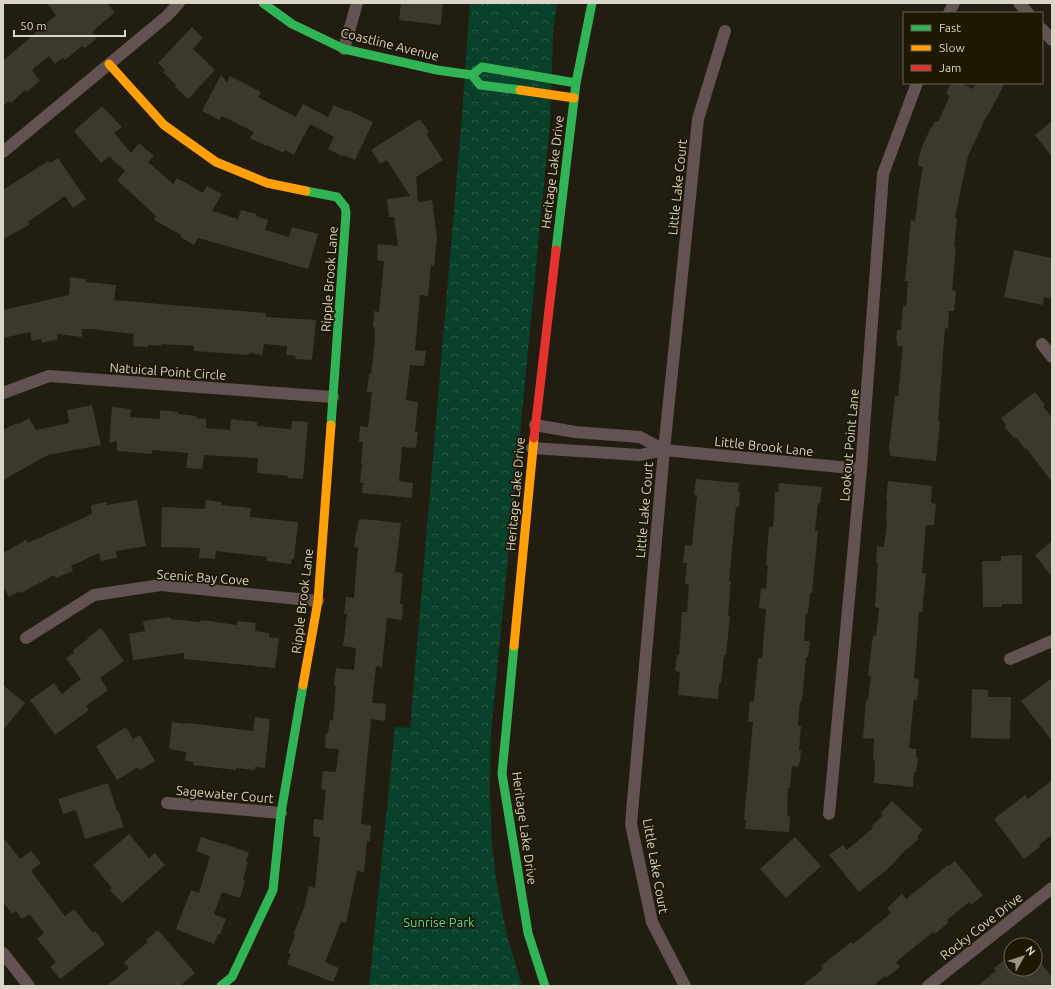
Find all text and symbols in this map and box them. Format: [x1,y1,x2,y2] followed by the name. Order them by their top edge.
[14,12,125,38] scale bar
[903,12,1043,84] legend
[20,19,47,32] text: 50 m
[939,21,961,34] text: Fast
[339,25,441,63] street label: Coastline Avenue
[939,41,965,54] text: Slow
[939,61,961,74] text: Jam
[538,114,566,230] street label: Heritage Lake Drive
[665,138,689,236] street label: Little Lake Court
[318,226,340,332] street label: Ripple Brook Lane
[109,360,227,382] street label: Natuical Point Circle
[837,388,861,502] street label: Lookout Point Lane
[714,434,814,458] street label: Little Brook Lane
[503,436,527,552] street label: Heritage Lake Drive
[633,461,655,559] street label: Little Lake Court
[289,548,315,654] street label: Ripple Brook Lane
[156,567,250,587] street label: Scenic Bay Cove
[510,770,540,886] street label: Heritage Lake Drive
[176,783,274,805] street label: Sagewater Court
[641,817,671,915] street label: Little Lake Court
[937,890,1025,962] street label: Rocky Cove Drive
[403,915,475,929] park label: Sunrise Park
[1003,937,1043,977] north arrow
[1024,944,1038,958] text: N

